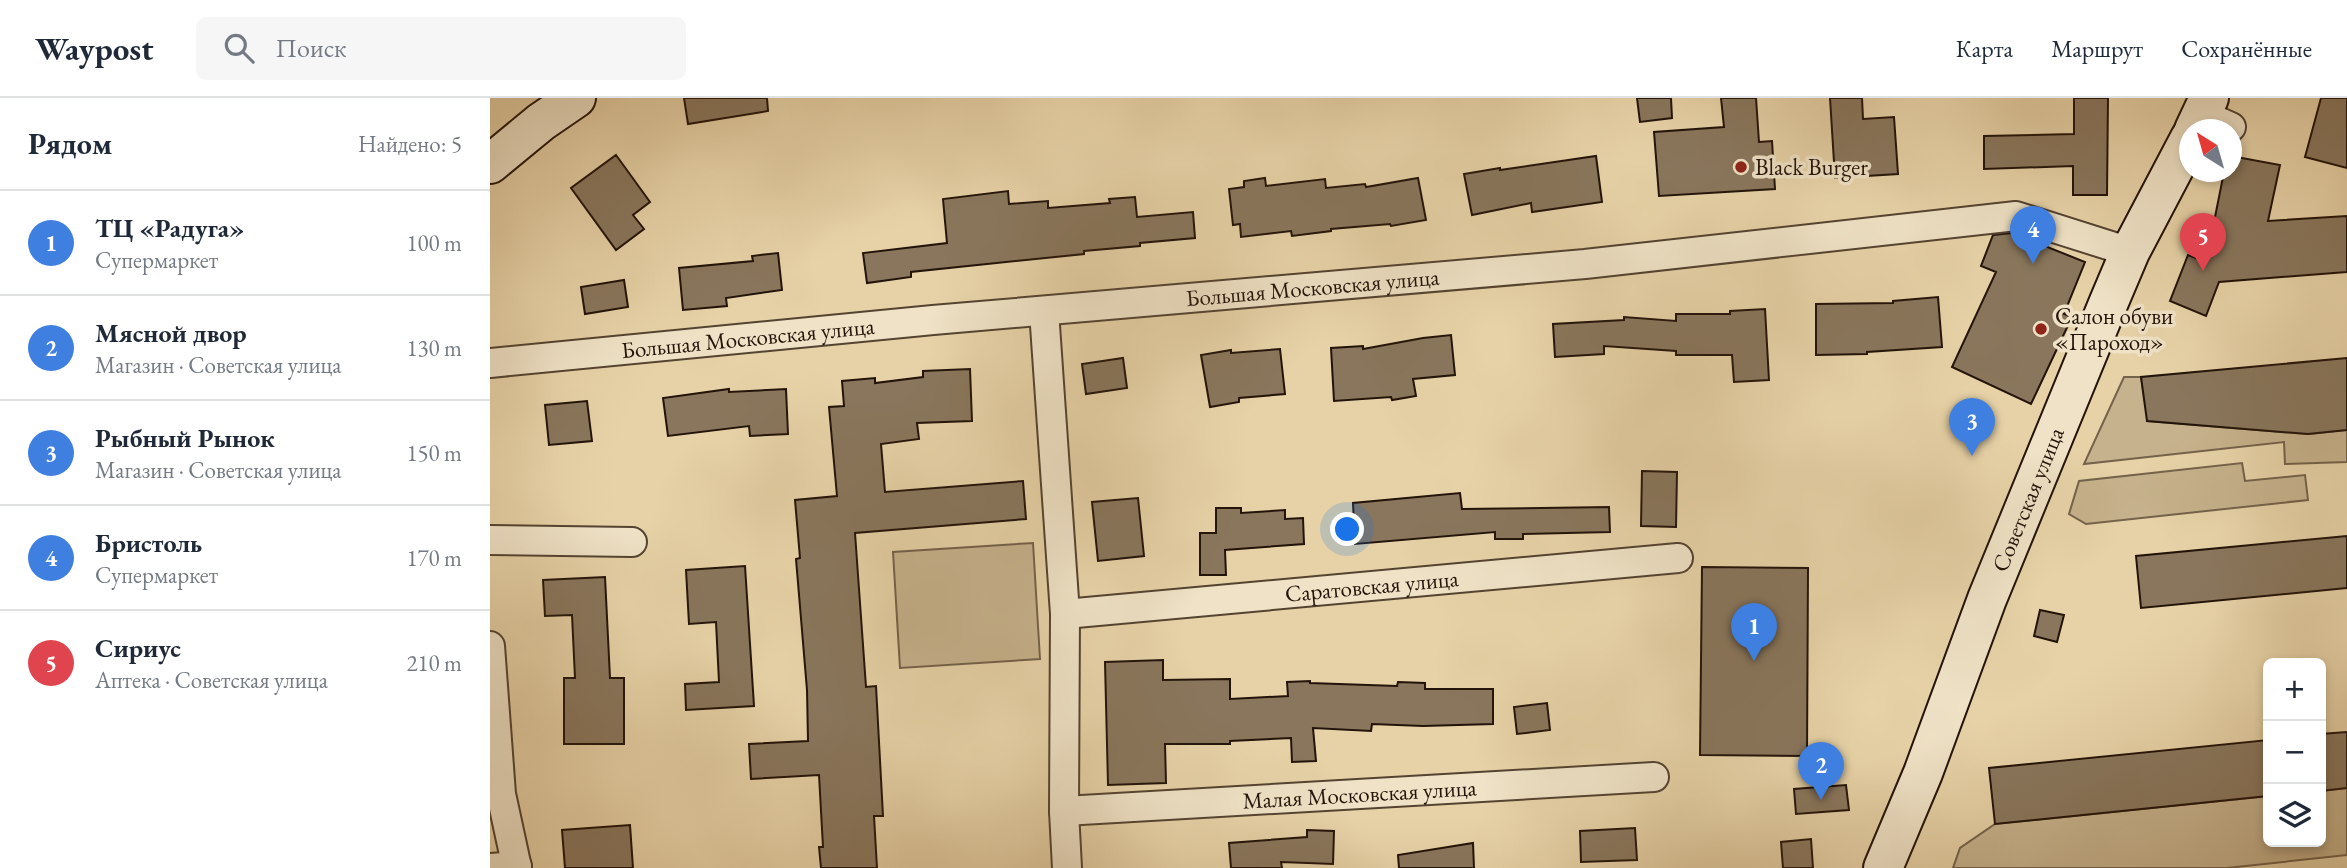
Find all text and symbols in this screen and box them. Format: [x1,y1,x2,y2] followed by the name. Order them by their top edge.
[196,17,686,80] search box
[35,27,154,70] text: Waypost
[220,29,258,67] icon: search
[276,31,346,65] text: Поиск
[1956,33,2013,64] text: Карта
[2051,33,2143,64] text: Маршрут
[2181,33,2312,64] text: Сохранённые
[2179,119,2242,182] north arrow
[28,124,112,163] text: Рядом
[358,129,462,159] text: Найдено: 5
[1755,152,1868,182] place label: Black Burger
[1733,159,1749,175] marker: Black Burger
[2010,206,2056,264] pin: 4
[95,211,244,245] text: ТЦ «Радуга»
[2180,213,2226,271] pin: 5
[45,228,57,258] text: 1
[406,228,462,258] text: 100 m
[95,245,218,275] text: Супермаркет
[1185,262,1441,313] street label: Большая Московская улица
[2055,301,2173,357] place label: Салон обуви «Пароход»
[620,311,877,365] street label: Большая Московская улица
[95,316,247,350] text: Мясной двор
[2033,321,2049,337] marker: Салон обуви «Пароход»
[45,333,57,363] text: 2
[406,333,462,363] text: 130 m
[95,350,342,380] text: Магазин · Советская улица
[1949,398,1995,456] pin: 3
[95,421,275,455] text: Рыбный Рынок
[1985,422,2071,576] street label: Советская улица
[45,438,57,468] text: 3
[406,438,462,468] text: 150 m
[95,455,342,485] text: Магазин · Советская улица
[1330,512,1364,546] your location
[95,526,202,560] text: Бристоль
[45,543,57,573] text: 4
[406,543,462,573] text: 170 m
[95,560,218,590] text: Супермаркет
[1284,563,1461,609] street label: Саратовская улица
[1731,603,1777,661] pin: 1
[95,631,181,665] text: Сириус
[45,648,57,678] text: 5
[406,648,462,678] text: 210 m
[2263,658,2326,847] map controls
[2263,658,2326,721] button: +
[95,665,328,695] text: Аптека · Советская улица
[2263,721,2326,784] button: −
[1798,742,1844,800] pin: 2
[1242,772,1478,816] street label: Малая Московская улица
[2263,784,2326,847] button: layers

